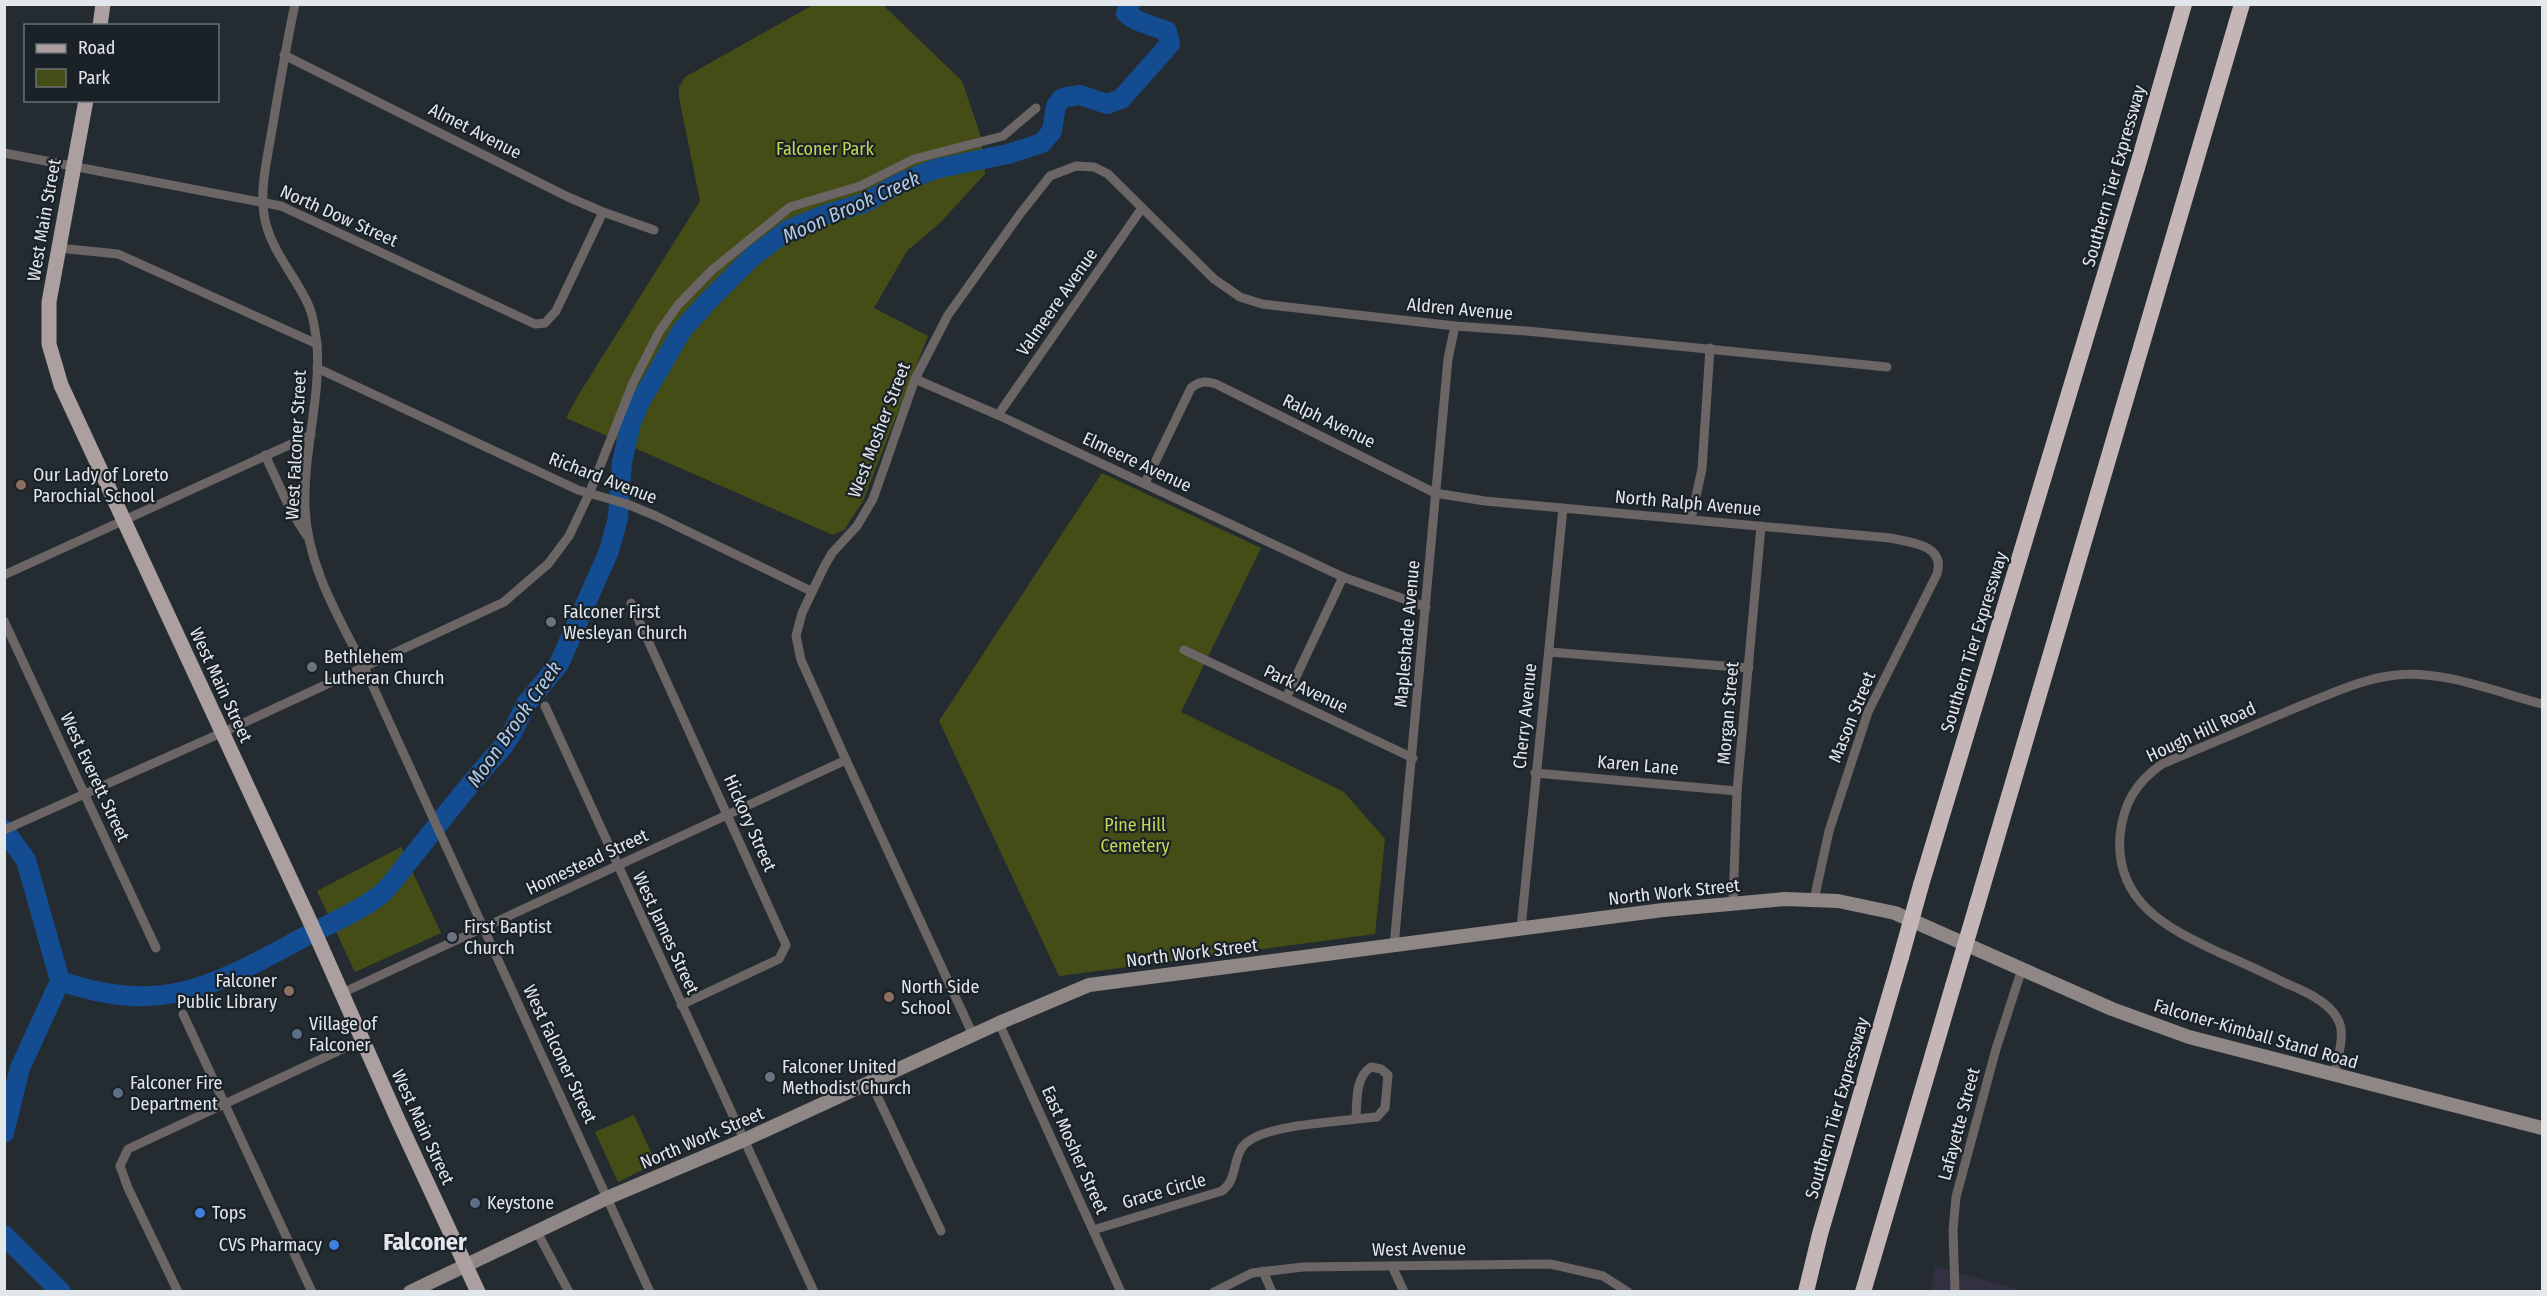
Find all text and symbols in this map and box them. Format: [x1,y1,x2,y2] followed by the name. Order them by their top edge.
[24,24,219,102] legend
[78,37,115,59] text: Road
[78,67,111,89] text: Park
[2077,83,2151,269] street label: Southern Tier Expressway
[425,98,525,164] street label: Almet Avenue
[776,138,875,160] park label: Falconer Park
[22,157,66,283] street label: West Main Street
[779,166,924,248] water label: Moon Brook Creek
[277,180,401,252] street label: North Dow Street
[1012,244,1102,360] street label: Valmeere Avenue
[1406,293,1514,325] street label: Aldren Avenue
[843,359,915,501] street label: West Mosher Street
[281,369,311,521] street label: West Falconer Street
[1279,389,1379,453] street label: Ralph Avenue
[1079,427,1195,497] street label: Elmeere Avenue
[546,447,660,509] street label: Richard Avenue
[33,464,169,507] place label: Our Lady of Loreto Parochial School
[14,478,28,492] marker: Our Lady of Loreto Parochial School
[1614,486,1762,520] street label: North Ralph Avenue
[1936,549,2012,735] street label: Southern Tier Expressway
[1390,559,1424,708] street label: Mapleshade Avenue
[563,601,688,644] place label: Falconer First Wesleyan Church
[544,615,558,629] marker: Falconer First Wesleyan Church
[185,624,257,746] street label: West Main Street
[324,646,444,689] place label: Bethlehem Lutheran Church
[462,656,566,791] water label: Moon Brook Creek
[305,660,319,674] marker: Bethlehem Lutheran Church
[1260,660,1352,718] street label: Park Avenue
[1713,661,1743,765] street label: Morgan Street
[1509,662,1542,770] street label: Cherry Avenue
[1824,668,1880,766] street label: Mason Street
[2143,697,2259,767] street label: Hough Hill Road
[55,709,135,845] street label: West Everett Street
[1596,750,1680,780] street label: Karen Lane
[719,771,781,875] street label: Hickory Street
[1100,814,1170,857] park label: Pine Hill Cemetery
[522,824,652,900] street label: Homestead Street
[628,868,704,998] street label: West James Street
[1607,874,1741,910] street label: North Work Street
[464,916,552,959] place label: First Baptist Church
[445,930,459,944] marker: First Baptist Church
[1125,934,1259,972] street label: North Work Street
[177,970,278,1013] place label: Falconer Public Library
[901,976,979,1019] place label: North Side School
[518,981,602,1127] street label: West Falconer Street
[282,984,296,998] marker: Falconer Public Library
[882,990,896,1004] marker: North Side School
[2151,994,2361,1074] street label: Falconer-Kimball Stand Road
[309,1013,379,1056] place label: Village of Falconer
[1800,1015,1874,1201] street label: Southern Tier Expressway
[290,1027,304,1041] marker: Village of Falconer
[782,1056,911,1099] place label: Falconer United Methodist Church
[1933,1065,1985,1183] street label: Lafayette Street
[387,1066,459,1188] street label: West Main Street
[763,1070,777,1084] marker: Falconer United Methodist Church
[130,1072,222,1115] place label: Falconer Fire Department
[1037,1083,1113,1218] street label: East Mosher Street
[111,1086,125,1100] marker: Falconer Fire Department
[637,1102,767,1174] street label: North Work Street
[1120,1169,1208,1213] street label: Grace Circle
[487,1192,554,1214] place label: Keystone
[468,1196,482,1210] marker: Keystone
[212,1202,246,1224] place label: Tops
[193,1206,207,1220] marker: Tops
[383,1228,467,1256] district label: Falconer
[219,1234,322,1256] place label: CVS Pharmacy
[1372,1237,1466,1261] street label: West Avenue
[327,1238,341,1252] marker: CVS Pharmacy

